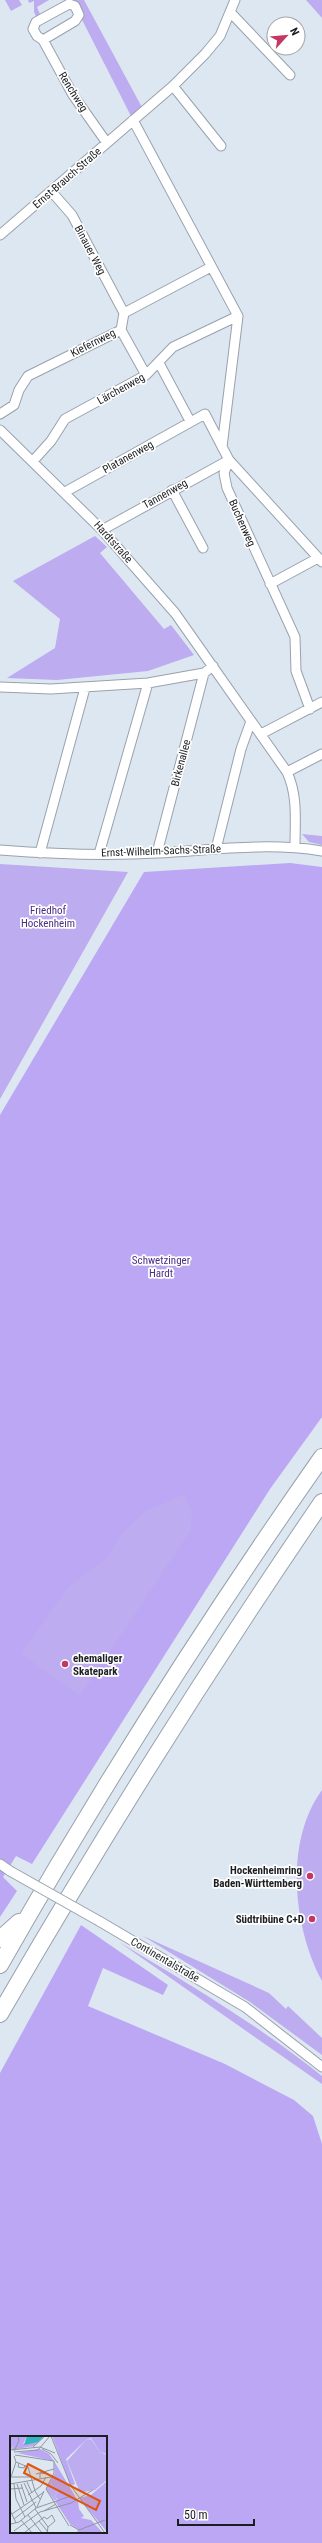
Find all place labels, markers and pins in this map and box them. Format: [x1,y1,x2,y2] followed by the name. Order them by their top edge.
[73,1652,123,1678] place label: ehemaliger Skatepark
[60,1659,70,1669] marker: ehemaliger Skatepark
[213,1864,302,1890] place label: Hockenheimring Baden-Württemberg
[305,1871,315,1881] marker: Hockenheimring Baden-Württemberg
[236,1913,304,1926] place label: Südtribüne C+D
[307,1914,317,1924] marker: Südtribüne C+D

